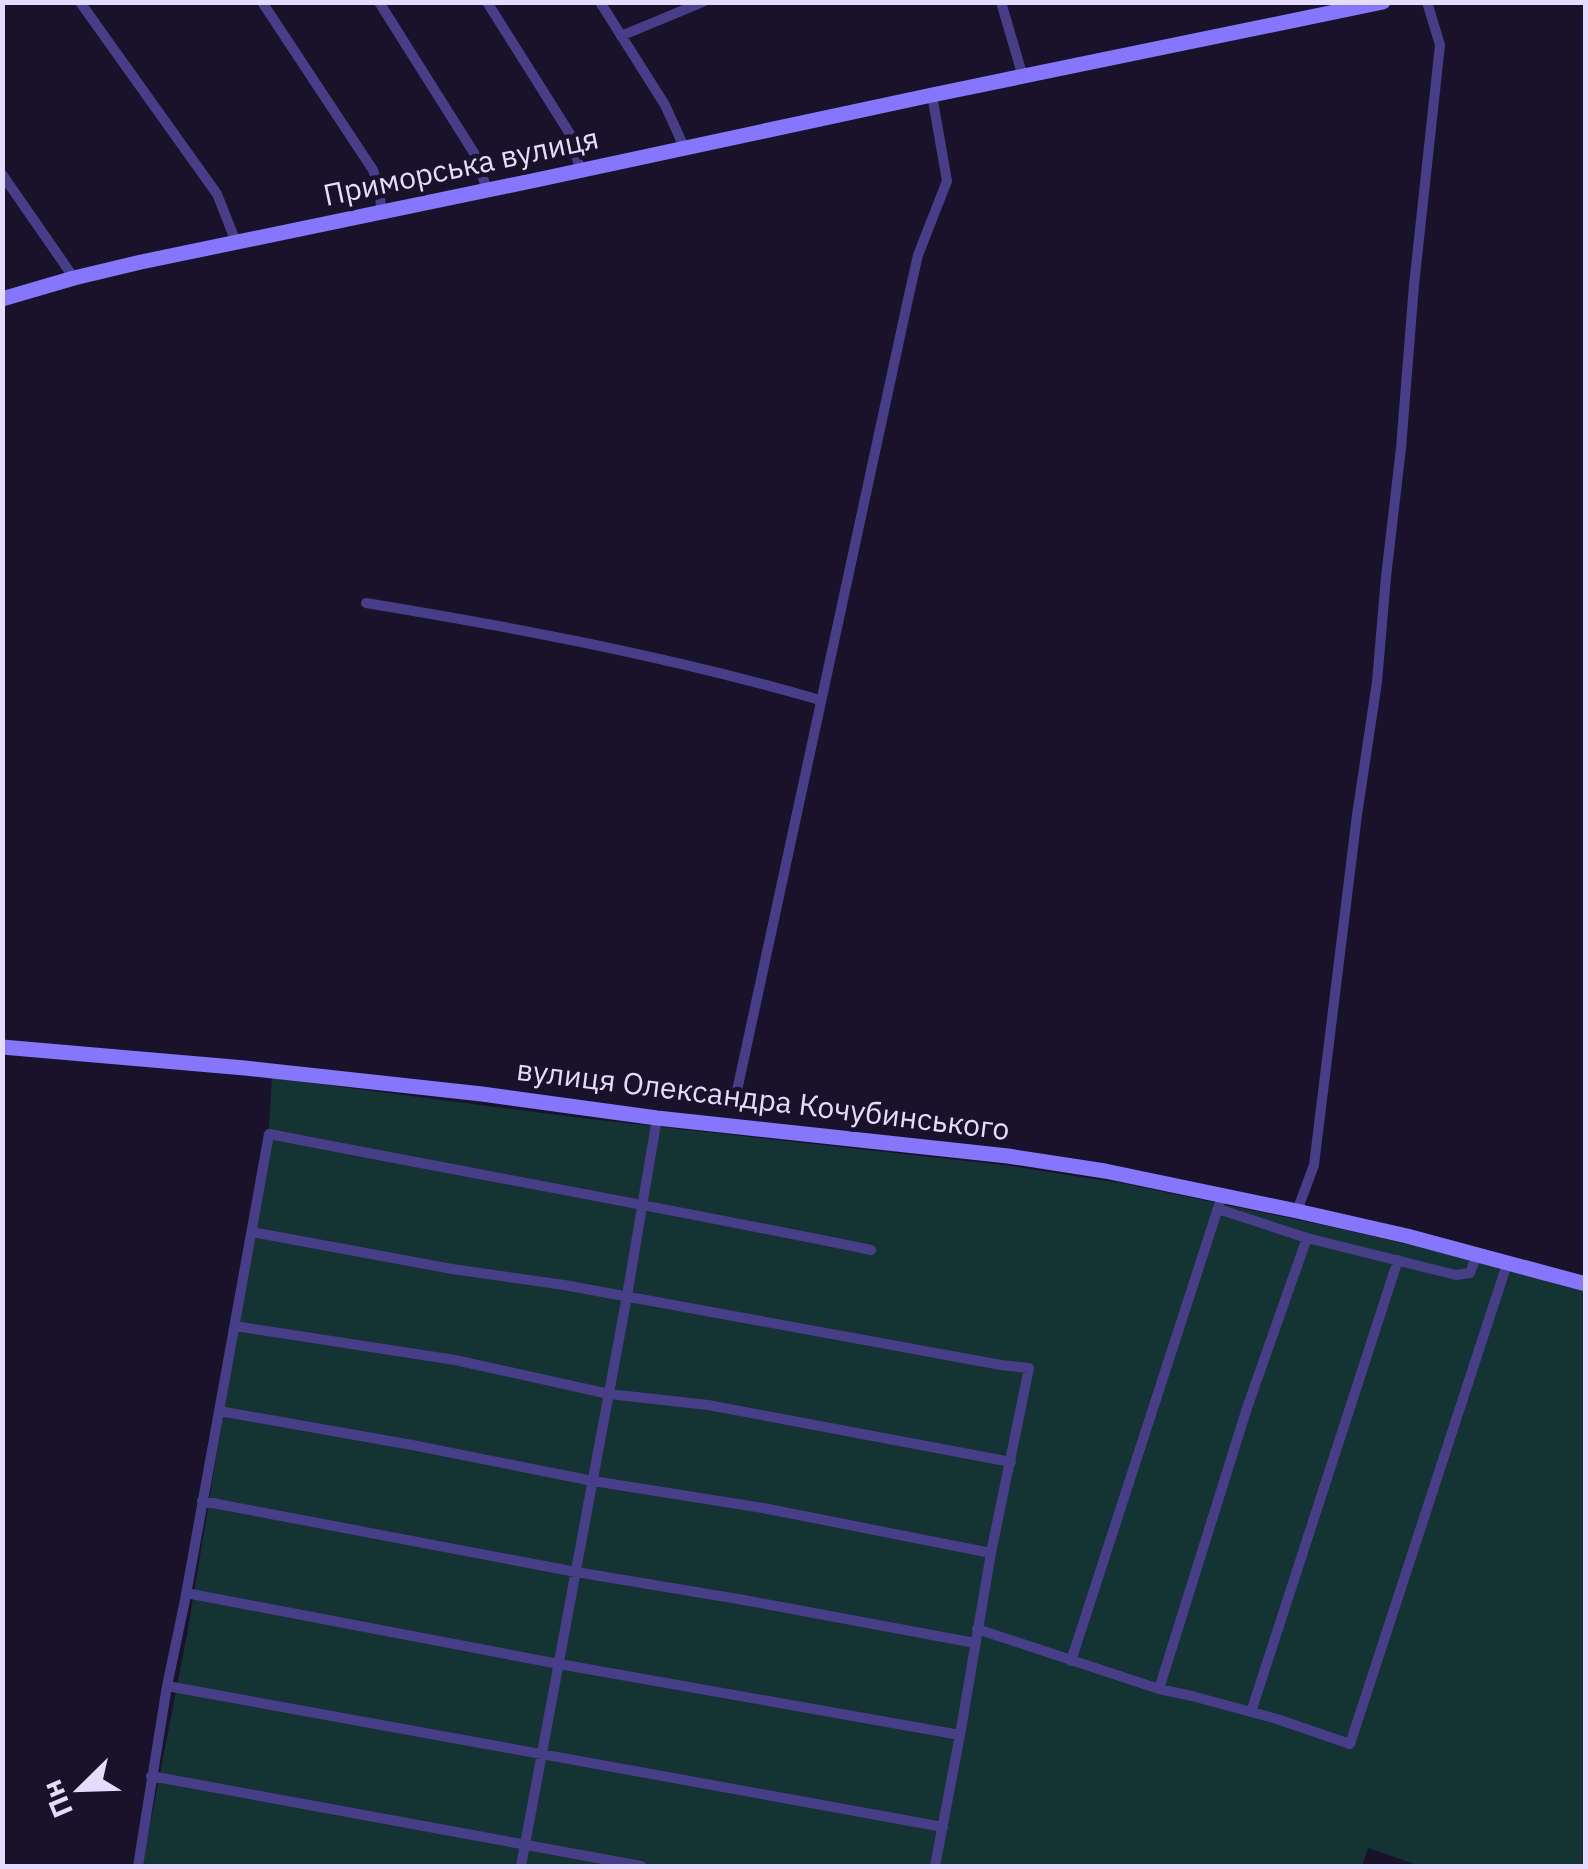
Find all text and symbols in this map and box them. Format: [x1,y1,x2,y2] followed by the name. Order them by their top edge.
[319,117,602,214] street label: Приморська вулиця
[515,1049,1012,1148] street label: вулиця Олександра Кочубинського
[30,1739,130,1839] north arrow
[32,1775,81,1823] text: Пн

